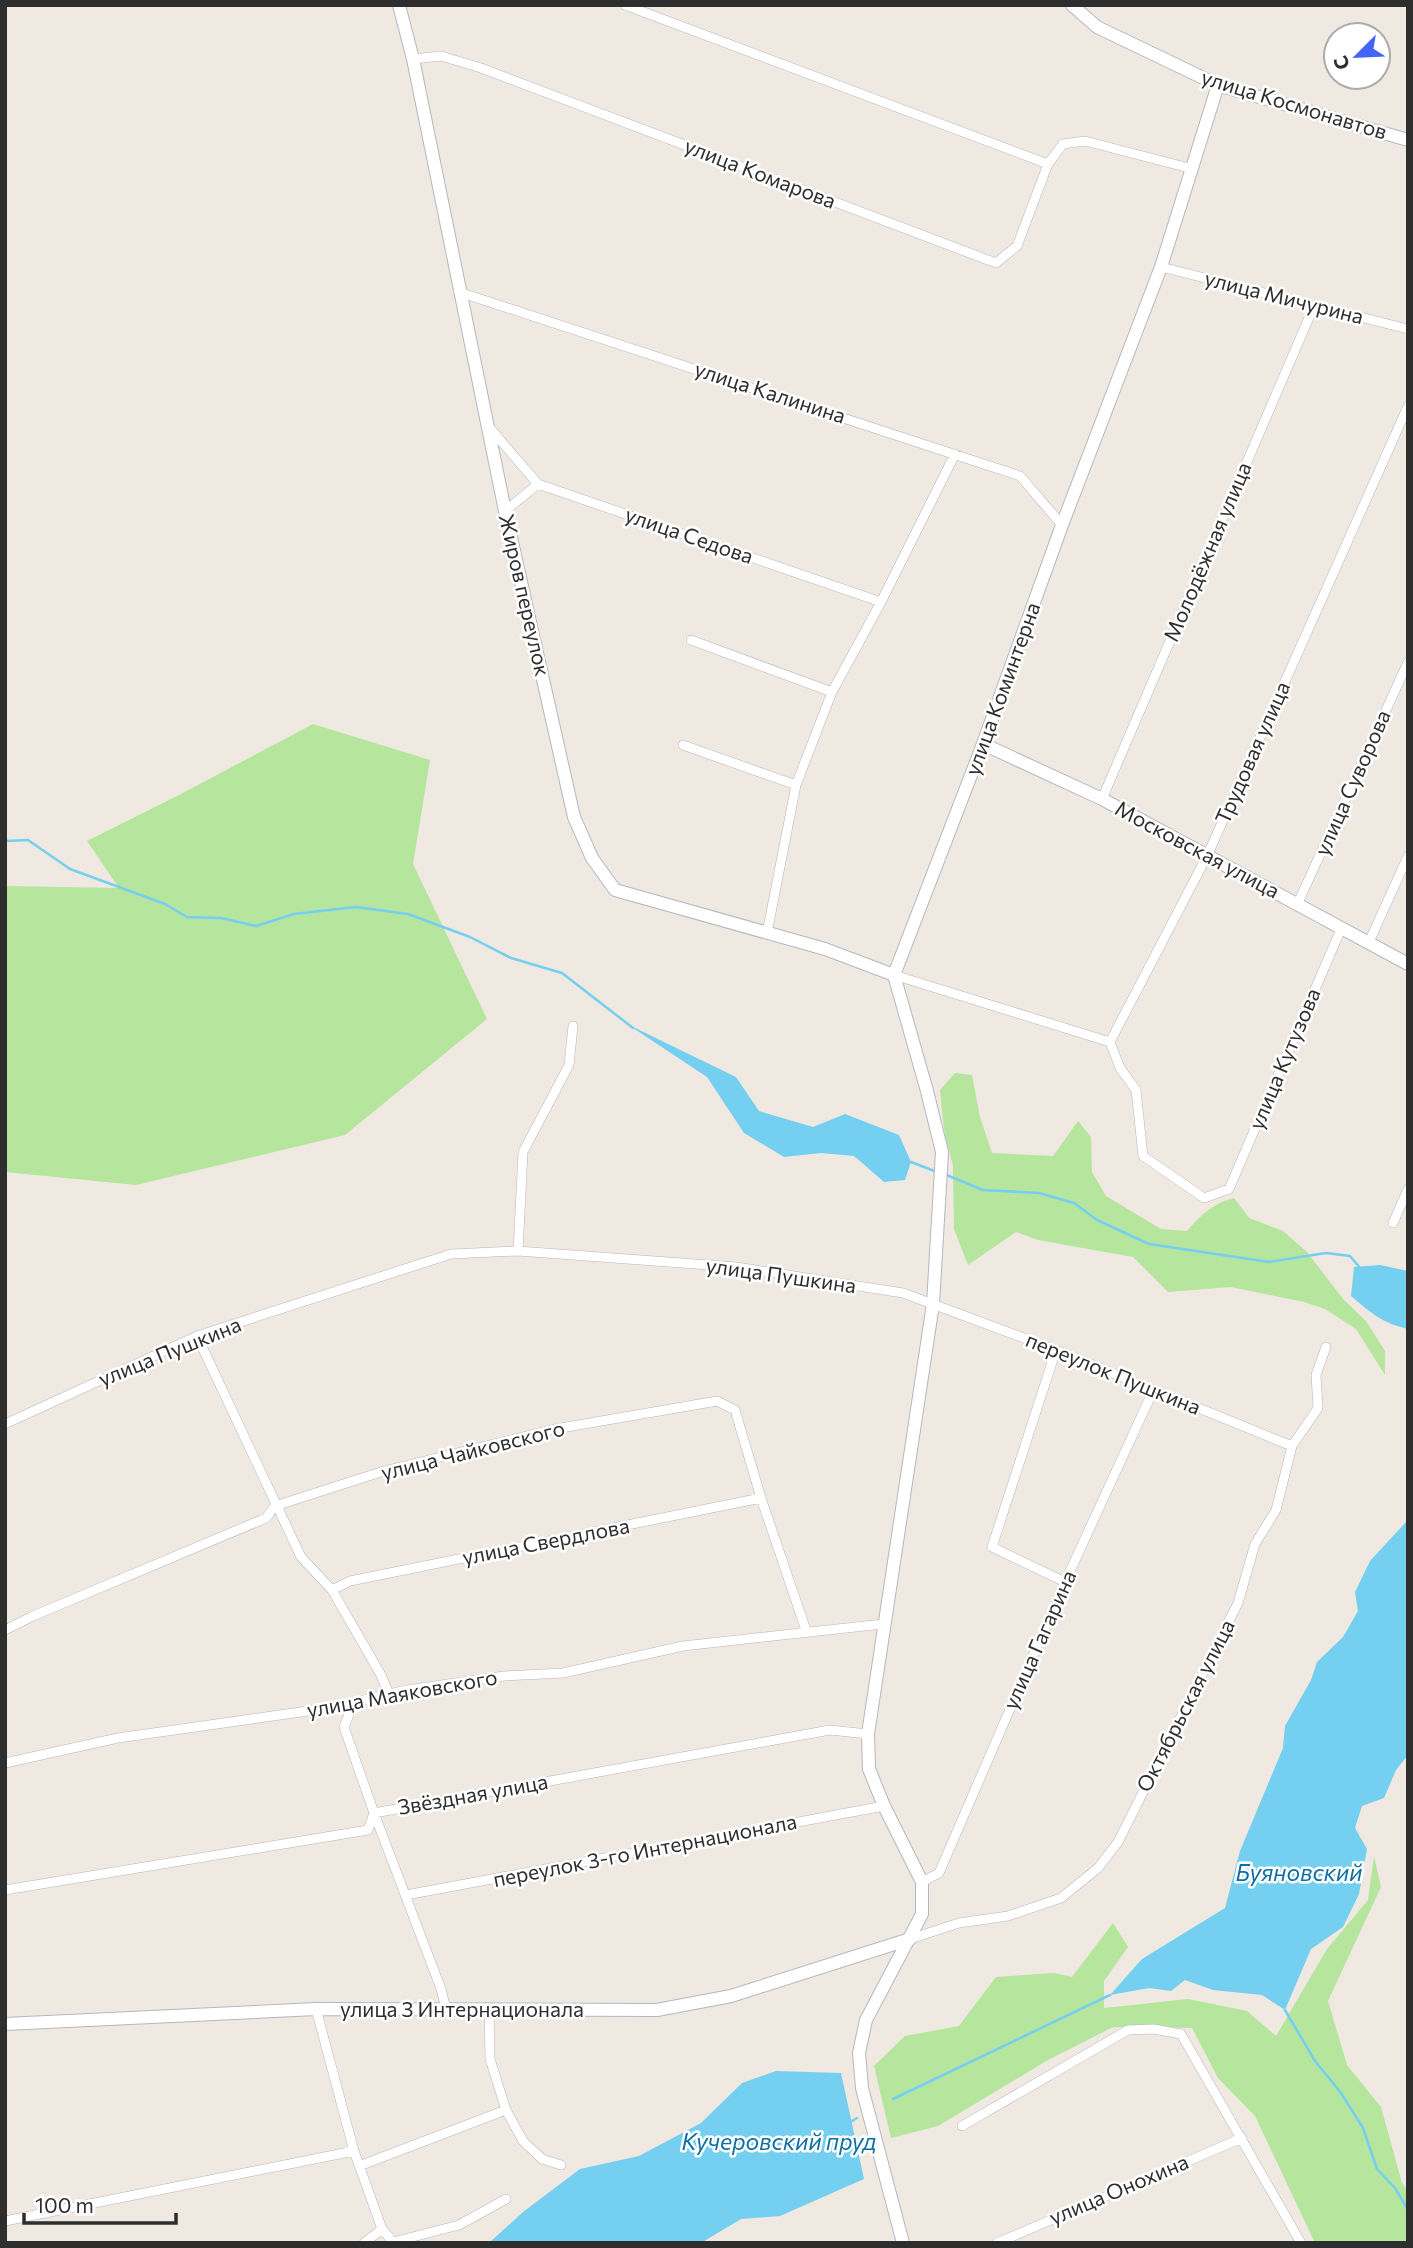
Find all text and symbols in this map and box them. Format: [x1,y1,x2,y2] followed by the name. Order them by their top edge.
[1322,21,1392,91] north arrow
[1328,53,1354,74] text: С
[1199,63,1390,144] street label: улица Космонавтов
[681,132,840,213] street label: улица Комарова
[1202,265,1366,328] street label: улица Мичурина
[692,355,849,428] street label: улица Калинина
[1158,458,1256,645] street label: Молодёжная улица
[622,501,757,568] street label: улица Седова
[495,511,556,678] street label: Жиров переулок
[959,599,1044,778] street label: улица Коминтерна
[1209,677,1294,827] street label: Трудовая улица
[1308,706,1395,859] street label: улица Суворова
[1111,795,1284,903] street label: Московская улица
[1243,984,1325,1133] street label: улица Кутузова
[704,1252,858,1297] street label: улица Пушкина
[94,1311,244,1391] street label: улица Пушкина
[1022,1326,1205,1419] street label: переулок Пушкина
[378,1415,567,1484] street label: улица Чайковского
[460,1512,631,1569] street label: улица Свердлова
[997,1566,1080,1713] street label: улица Гагарина
[1130,1615,1239,1796] street label: Октябрьская улица
[305,1663,499,1722] street label: улица Маяковского
[396,1768,550,1819] street label: Звёздная улица
[491,1808,799,1891] street label: переулок 3-го Интернационала
[1236,1858,1362,1886] water label: Буяновский
[340,1996,584,2021] street label: улица 3 Интернационала
[681,2127,877,2155] water label: Кучеровский пруд
[1045,2148,1192,2229] street label: улица Онохина
[24,2182,177,2226] scale bar
[35,2192,94,2217] text: 100 m

